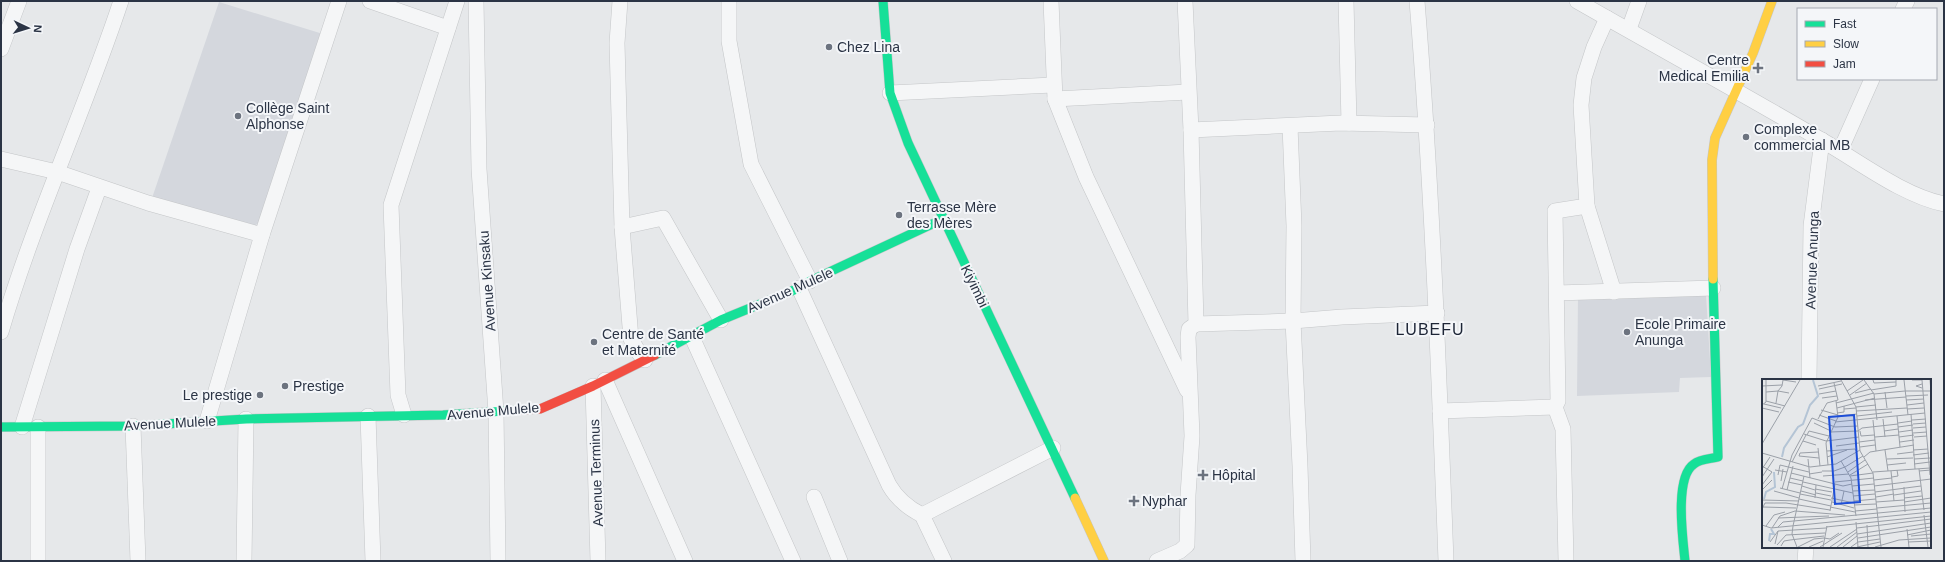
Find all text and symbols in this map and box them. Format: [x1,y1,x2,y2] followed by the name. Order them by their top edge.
[8,8,48,48] north arrow
[1797,8,1937,80] legend
[1833,17,1857,31] text: Fast
[32,24,44,33] text: N
[1833,37,1859,51] text: Slow
[837,39,900,55] place label: Chez Lina
[824,42,834,52] marker: Chez Lina
[1659,52,1749,84] place label: Centre Medical Emilia
[1833,57,1856,71] text: Jam
[1752,62,1764,74] marker: Centre Medical Emilia
[246,100,329,132] place label: Collège Saint Alphonse
[233,111,243,121] marker: Collège Saint Alphonse
[1754,121,1850,153] place label: Complexe commercial MB
[1741,132,1751,142] marker: Complexe commercial MB
[907,199,997,231] place label: Terrasse Mère des Mères
[894,210,904,220] marker: Terrasse Mère des Mères
[1802,210,1822,310] street label: Avenue Anunga
[475,230,499,332] street label: Avenue Kinsaku
[958,262,992,310] street label: Kiyimbi
[745,264,836,316] street label: Avenue Mulele
[1635,316,1726,348] place label: Ecole Primaire Anunga
[1395,321,1465,338] district label: LUBEFU
[602,326,704,358] place label: Centre de Santé et Maternité
[1622,327,1632,337] marker: Ecole Primaire Anunga
[589,337,599,347] marker: Centre de Santé et Maternité
[293,378,345,394] place label: Prestige
[1762,379,1931,548] inset map
[280,381,290,391] marker: Prestige
[183,387,252,403] place label: Le prestige
[255,390,265,400] marker: Le prestige
[446,399,540,423] street label: Avenue Mulele
[123,413,217,433] street label: Avenue Mulele
[586,419,606,527] street label: Avenue Terminus
[1212,467,1256,483] place label: Hôpital
[1197,469,1209,481] marker: Hôpital
[1142,493,1187,509] place label: Nyphar
[1129,496,1139,506] marker: Nyphar

